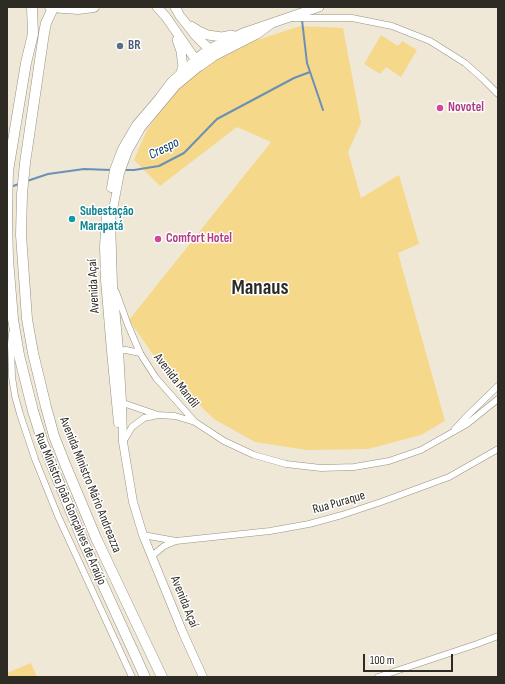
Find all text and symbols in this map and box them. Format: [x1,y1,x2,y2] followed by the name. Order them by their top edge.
[128,38,141,54] place label: BR
[115,41,125,51] marker: BR
[448,100,484,116] place label: Novotel
[435,103,445,113] marker: Novotel
[146,134,182,164] water label: Crespo
[80,204,134,235] place label: Subestação Marapatá
[67,214,77,224] marker: Subestação Marapatá
[166,231,232,247] place label: Comfort Hotel
[153,234,163,244] marker: Comfort Hotel
[85,259,103,313] street label: Avenida Açaí
[231,276,289,302] district label: Manaus
[150,351,202,411] street label: Avenida Mandil
[56,415,124,555] street label: Avenida Ministro Mário Andreazza
[31,431,109,587] street label: Rua Ministro João Gonçalves de Araújo
[311,488,367,518] street label: Rua Puraque
[167,574,201,630] street label: Avenida Açaí
[365,646,455,672] scale bar
[370,653,395,668] text: 100 m

